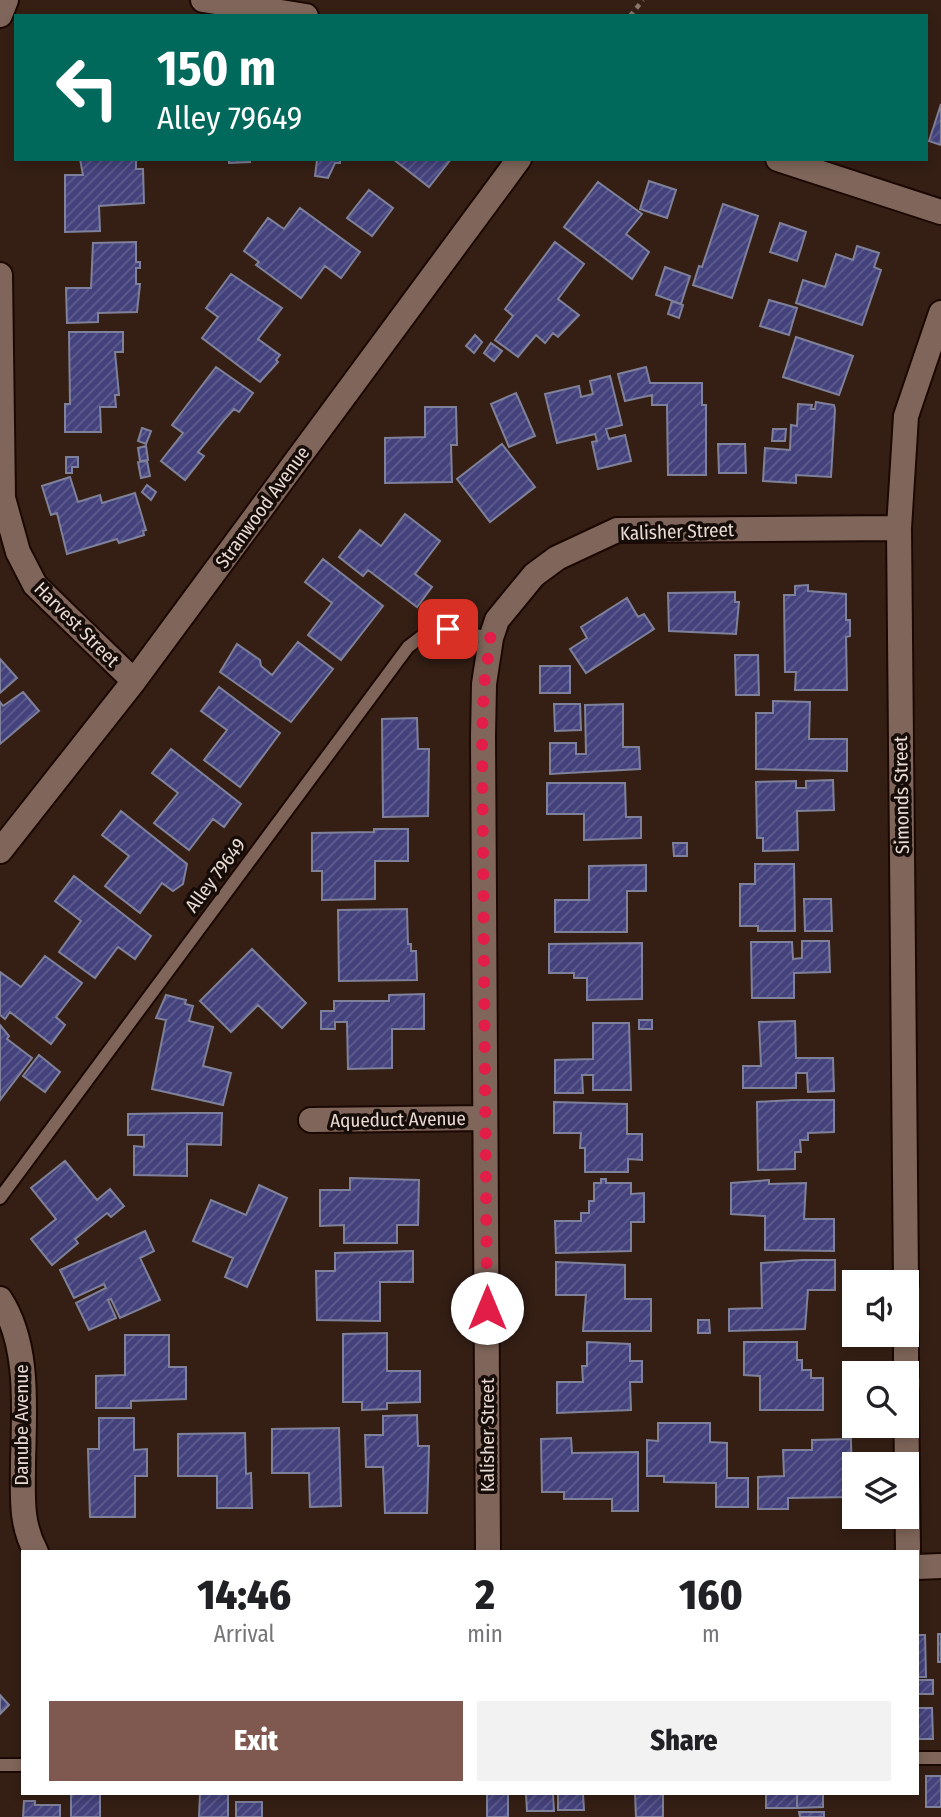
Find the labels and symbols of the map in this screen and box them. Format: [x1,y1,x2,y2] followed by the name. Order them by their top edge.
[210,442,314,573] street label: Stranwood Avenue
[620,518,735,545] street label: Kalisher Street
[29,577,124,672] street label: Harvest Street
[418,599,478,659] pin
[889,735,914,854] street label: Simonds Street
[180,834,251,917] street label: Alley 79649
[330,1107,466,1132] street label: Aqueduct Avenue
[450,1271,524,1345] position arrow
[10,1364,33,1486] street label: Danube Avenue
[476,1377,499,1492] street label: Kalisher Street

